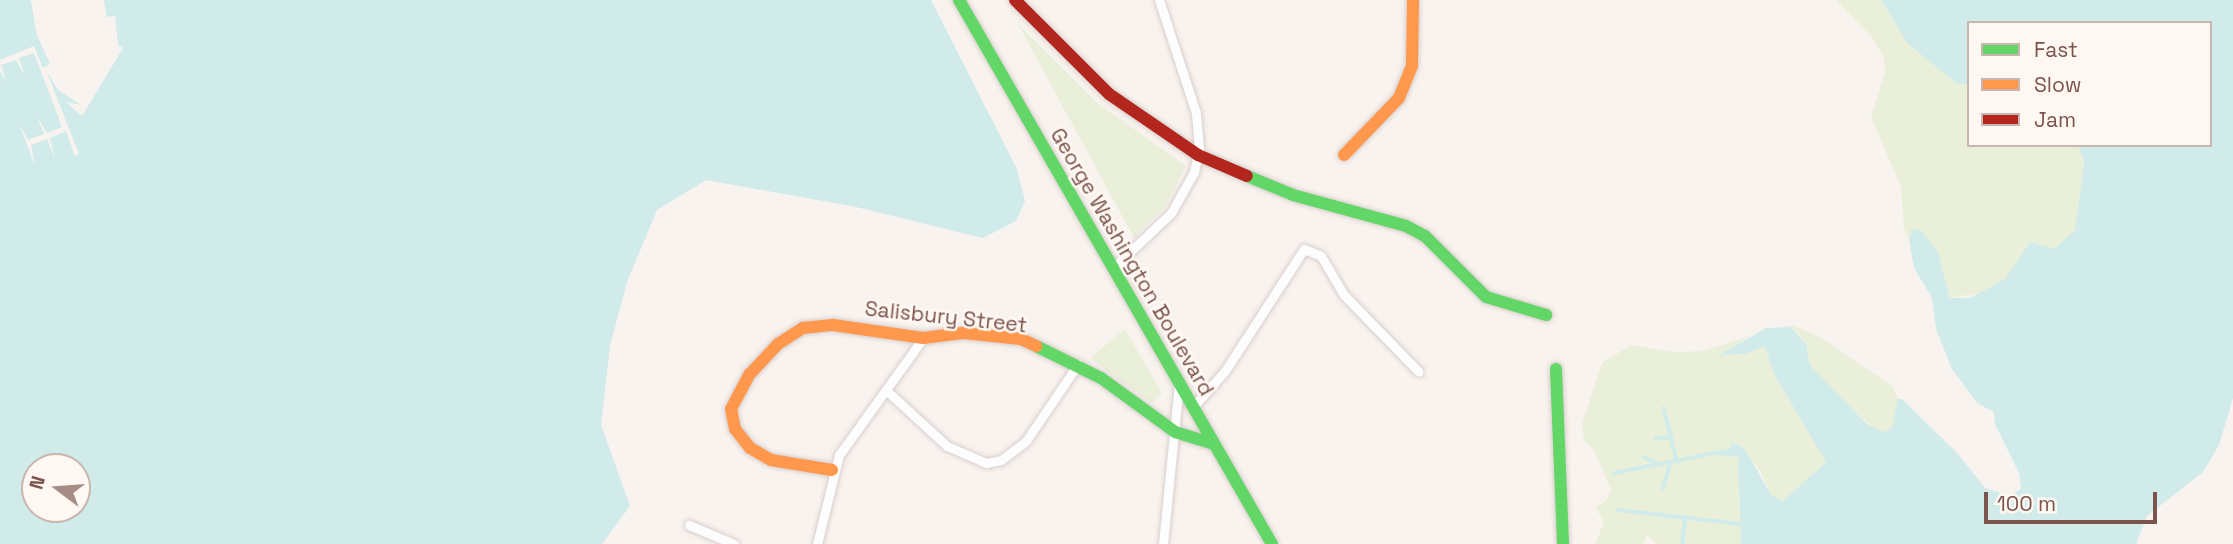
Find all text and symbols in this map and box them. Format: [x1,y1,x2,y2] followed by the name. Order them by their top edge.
[1967,21,2212,147] legend
[2034,36,2078,63] text: Fast
[2034,71,2082,98] text: Slow
[2034,106,2076,133] text: Jam
[1045,124,1219,400] street label: George Washington Boulevard
[864,296,1028,338] street label: Salisbury Street
[21,453,91,523] north arrow
[23,473,51,492] text: N
[1988,477,2161,522] scale bar
[1997,490,2056,517] text: 100 m

